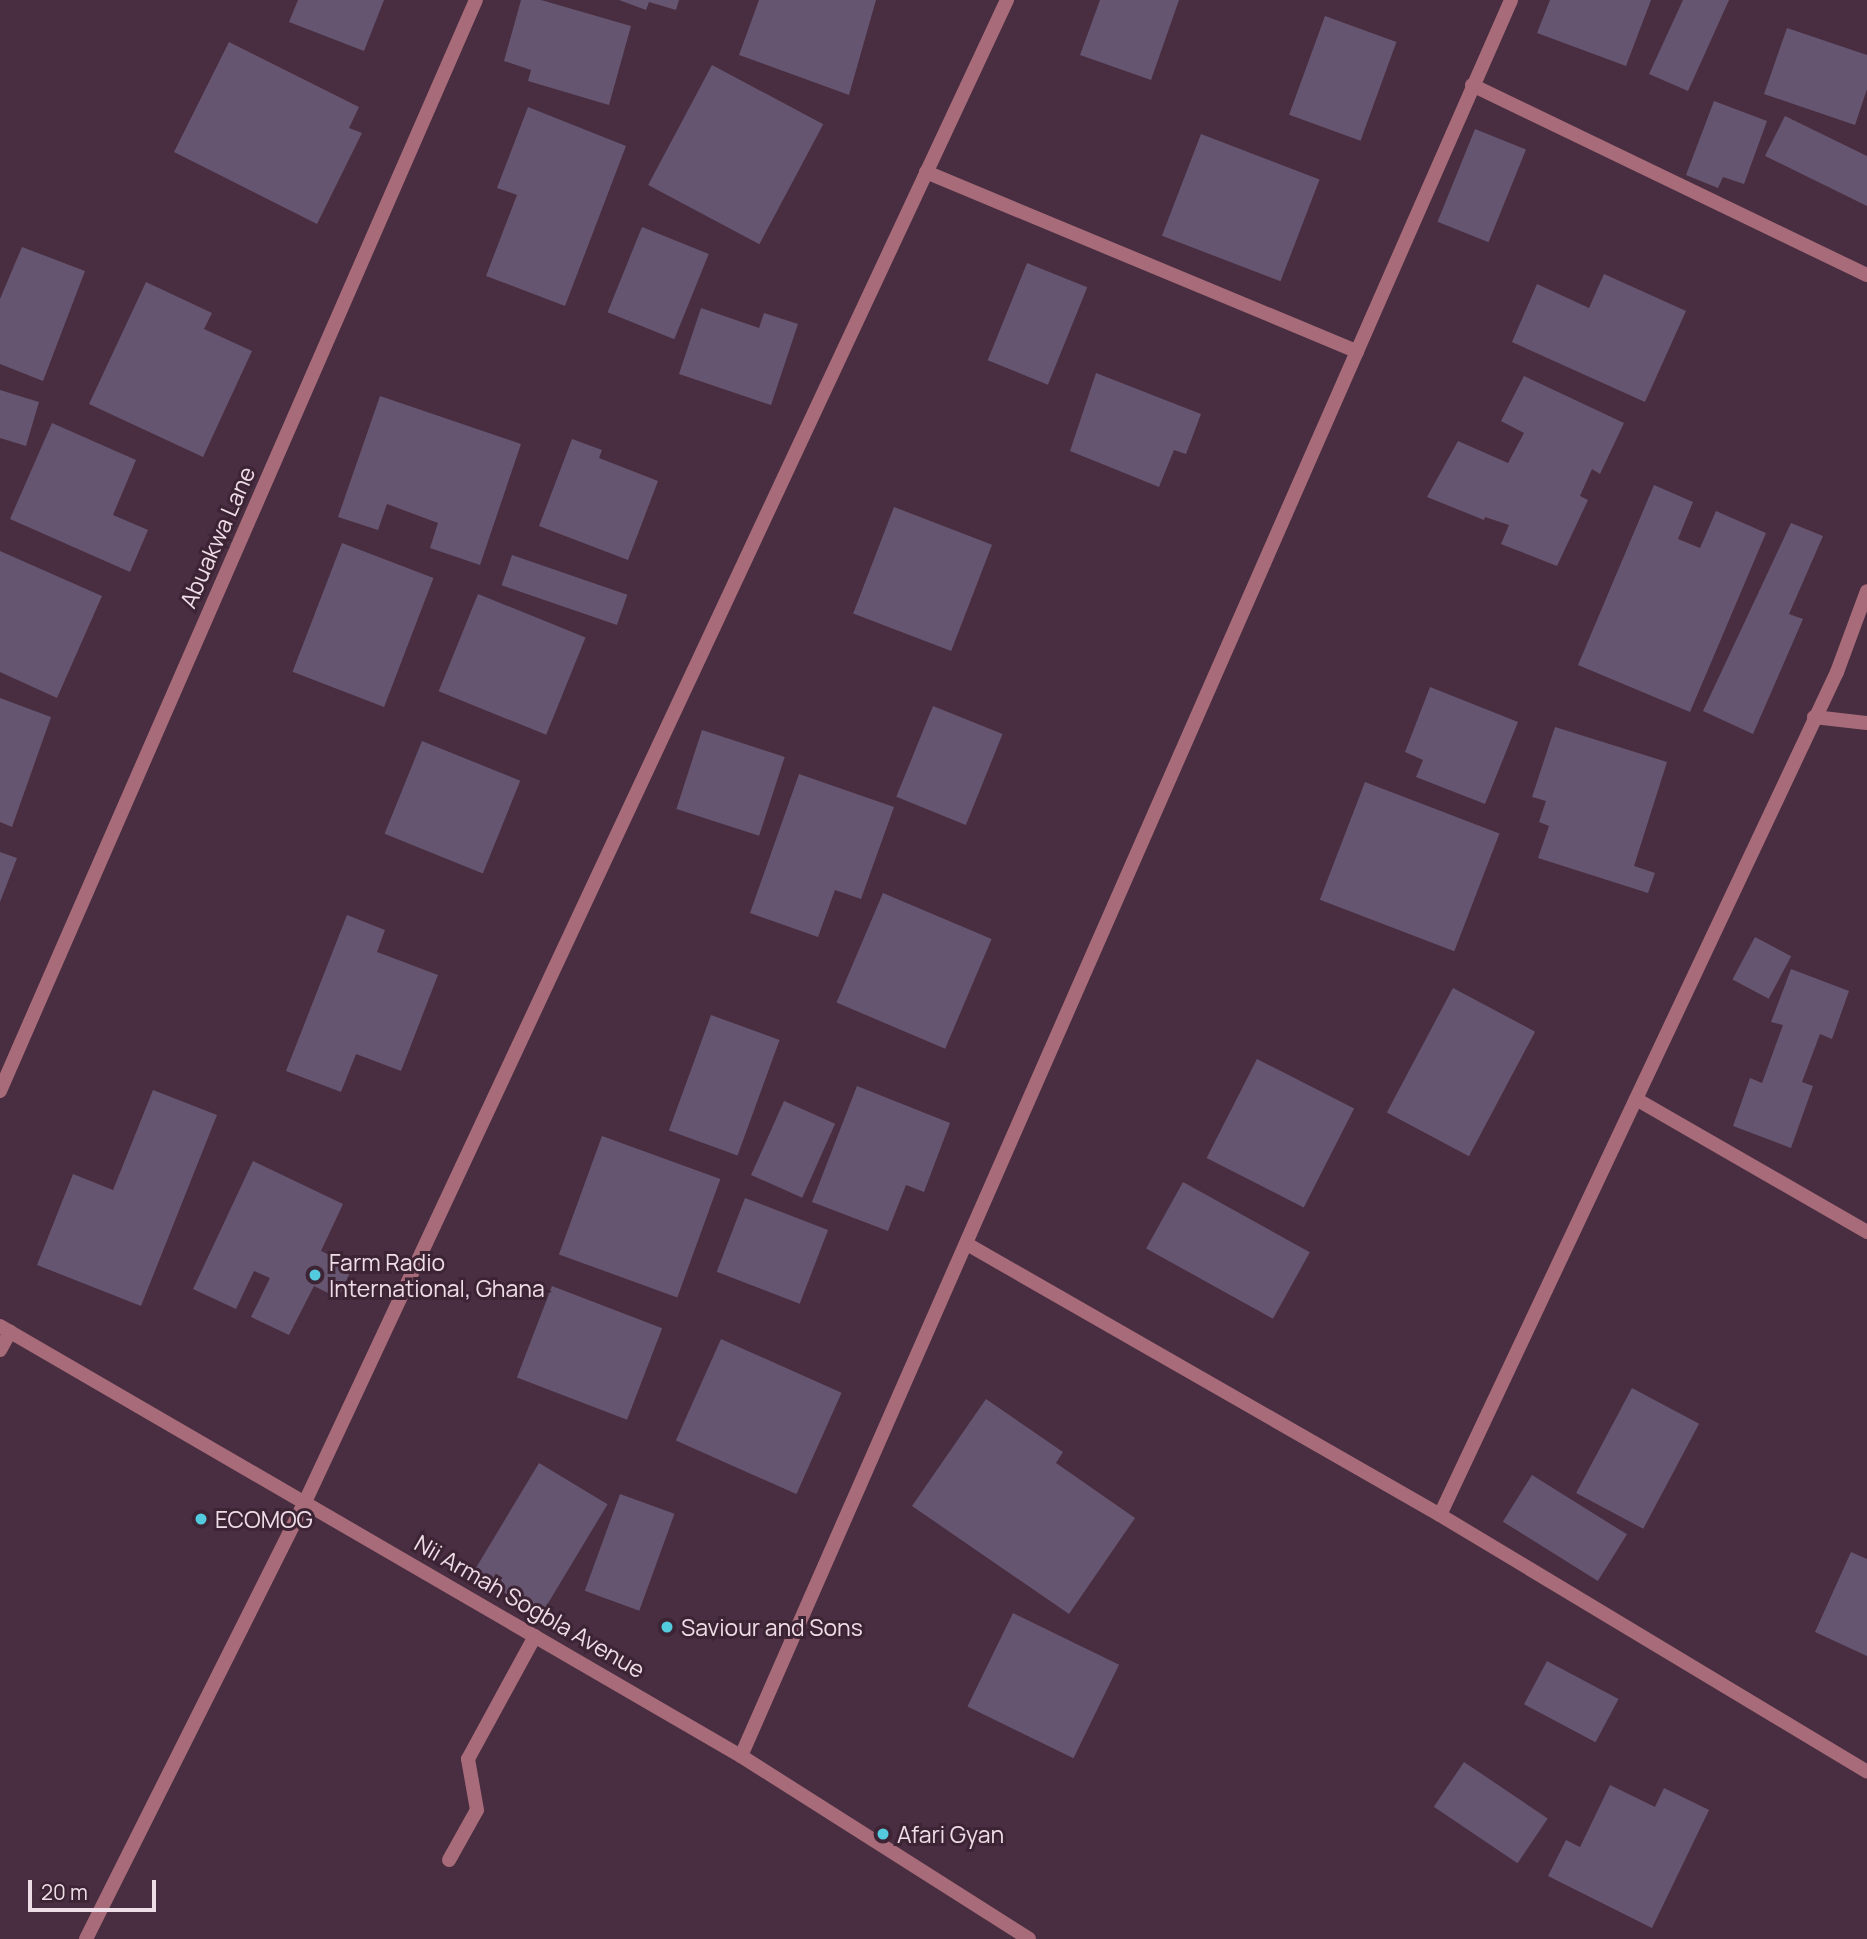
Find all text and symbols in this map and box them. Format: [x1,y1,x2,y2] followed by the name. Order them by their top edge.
[173,462,261,612] street label: Abuakwa Lane
[329,1248,545,1302] place label: Farm Radio International, Ghana
[307,1267,323,1283] marker: Farm Radio International, Ghana
[215,1505,313,1533] place label: ECOMOG
[193,1511,209,1527] marker: ECOMOG
[410,1529,650,1683] street label: Nii Armah Sogbla Avenue
[681,1613,863,1641] place label: Saviour and Sons
[659,1619,675,1635] marker: Saviour and Sons
[897,1820,1004,1848] place label: Afari Gyan
[875,1826,891,1842] marker: Afari Gyan
[32,1866,159,1910] scale bar
[41,1878,88,1906] text: 20 m

